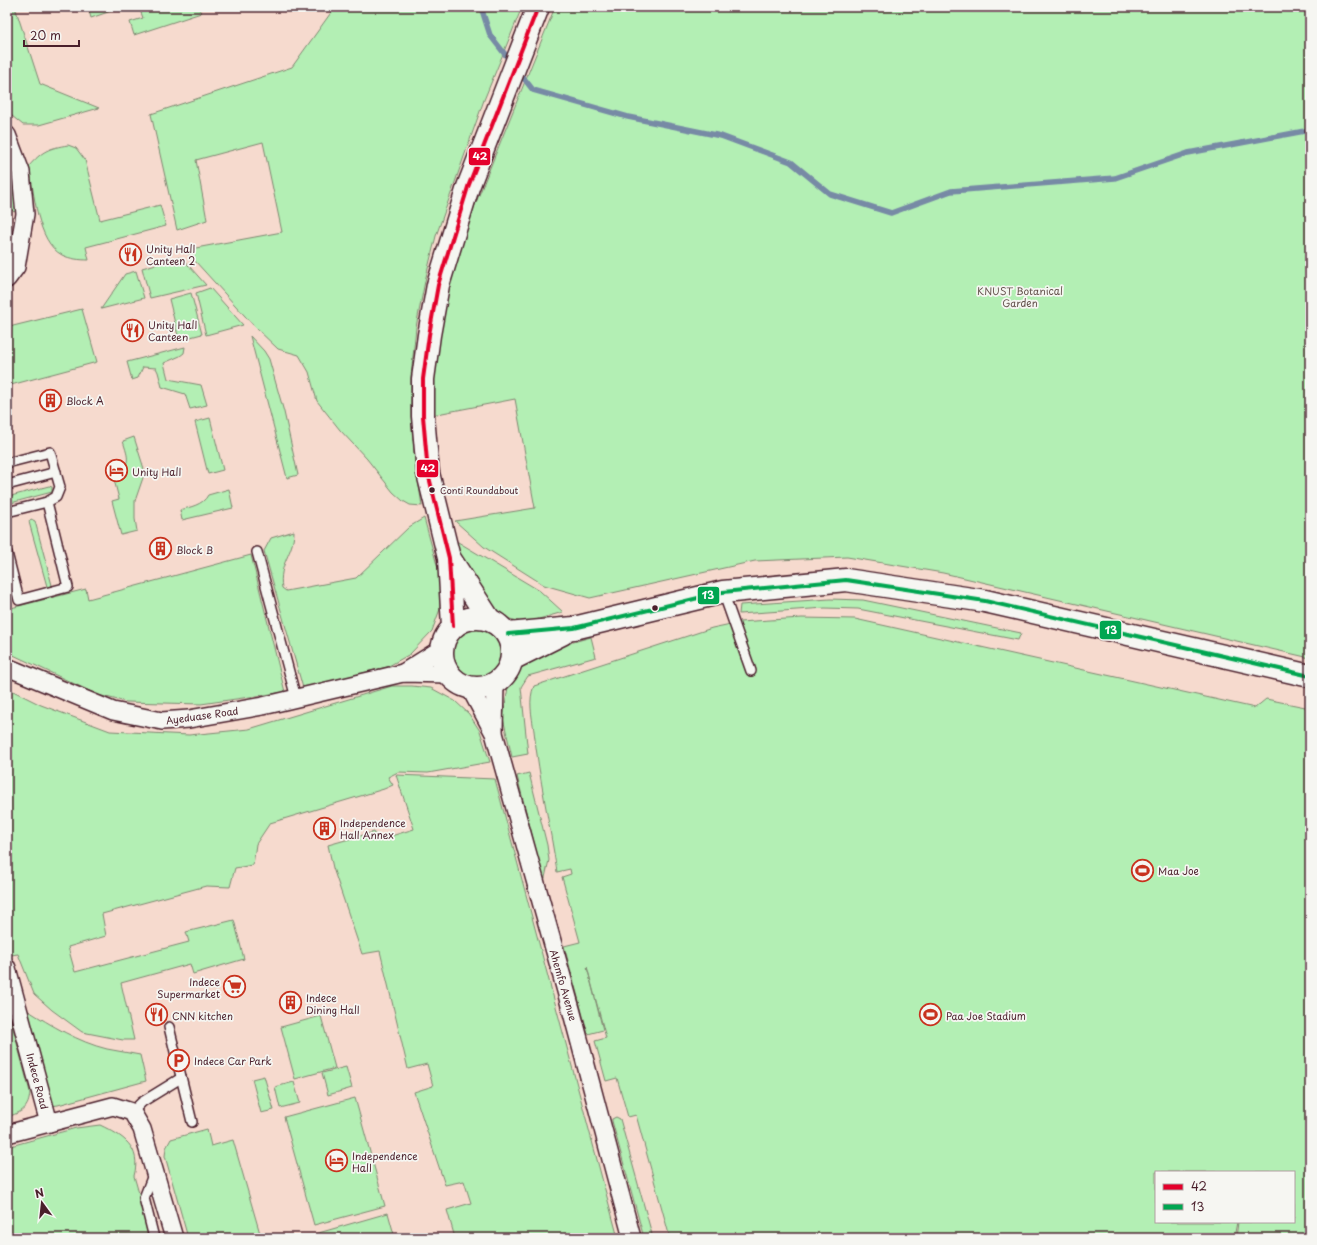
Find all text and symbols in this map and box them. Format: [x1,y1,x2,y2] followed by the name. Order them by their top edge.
[24,22,79,48] scale bar
[30,26,61,44] text: 20 m
[468,147,491,166] line badge: 42
[473,147,488,164] text: 42
[118,241,144,267] restaurant icon: Unity Hall Canteen 2
[146,241,195,268] place label: Unity Hall Canteen 2
[977,283,1063,310] park label: KNUST Botanical Garden
[120,317,146,343] restaurant icon: Unity Hall Canteen
[148,317,197,344] place label: Unity Hall Canteen
[37,387,63,413] building icon: Block A
[66,393,104,408] place label: Block A
[104,458,130,484] hotel icon: Unity Hall
[416,459,439,478] line badge: 42
[421,459,436,476] text: 42
[132,464,181,480] place label: Unity Hall
[440,483,519,497] place label: Conti Roundabout
[427,485,437,495] marker: Conti Roundabout
[148,536,174,562] building icon: Block B
[176,542,213,557] place label: Block B
[697,586,720,605] line badge: 13
[702,586,714,603] text: 13
[650,603,660,613] unlabelled marker
[1099,620,1122,640] line badge: 13
[1105,621,1117,638] text: 13
[165,702,240,729] street label: Ayeduase Road
[311,815,337,841] building icon: Independence Hall Annex
[340,815,406,842] place label: Independence Hall Annex
[1130,857,1156,883] sports icon: Maa Joe
[1158,863,1199,878] place label: Maa Joe
[547,948,582,1023] street label: Ahemfo Avenue
[157,974,221,1001] place label: Indece Supermarket
[222,974,248,1000] supermarket icon: Indece Supermarket
[277,990,303,1016] building icon: Indece Dining Hall
[306,990,360,1017] place label: Indece Dining Hall
[144,1002,170,1028] restaurant icon: CNN kitchen
[917,1002,943,1028] sports icon: Paa Joe Stadium
[172,1008,233,1023] place label: CNN kitchen
[946,1008,1026,1023] place label: Paa Joe Stadium
[166,1047,192,1073] parking icon: Indece Car Park
[23,1051,53,1111] street label: Indece Road
[194,1053,272,1068] place label: Indece Car Park
[323,1148,349,1174] hotel icon: Independence Hall
[352,1148,418,1175] place label: Independence Hall
[1155,1171,1295,1223] legend
[1191,1177,1207,1195] text: 42
[22,1183,62,1223] north arrow
[33,1183,46,1202] text: N
[1191,1197,1204,1215] text: 13

